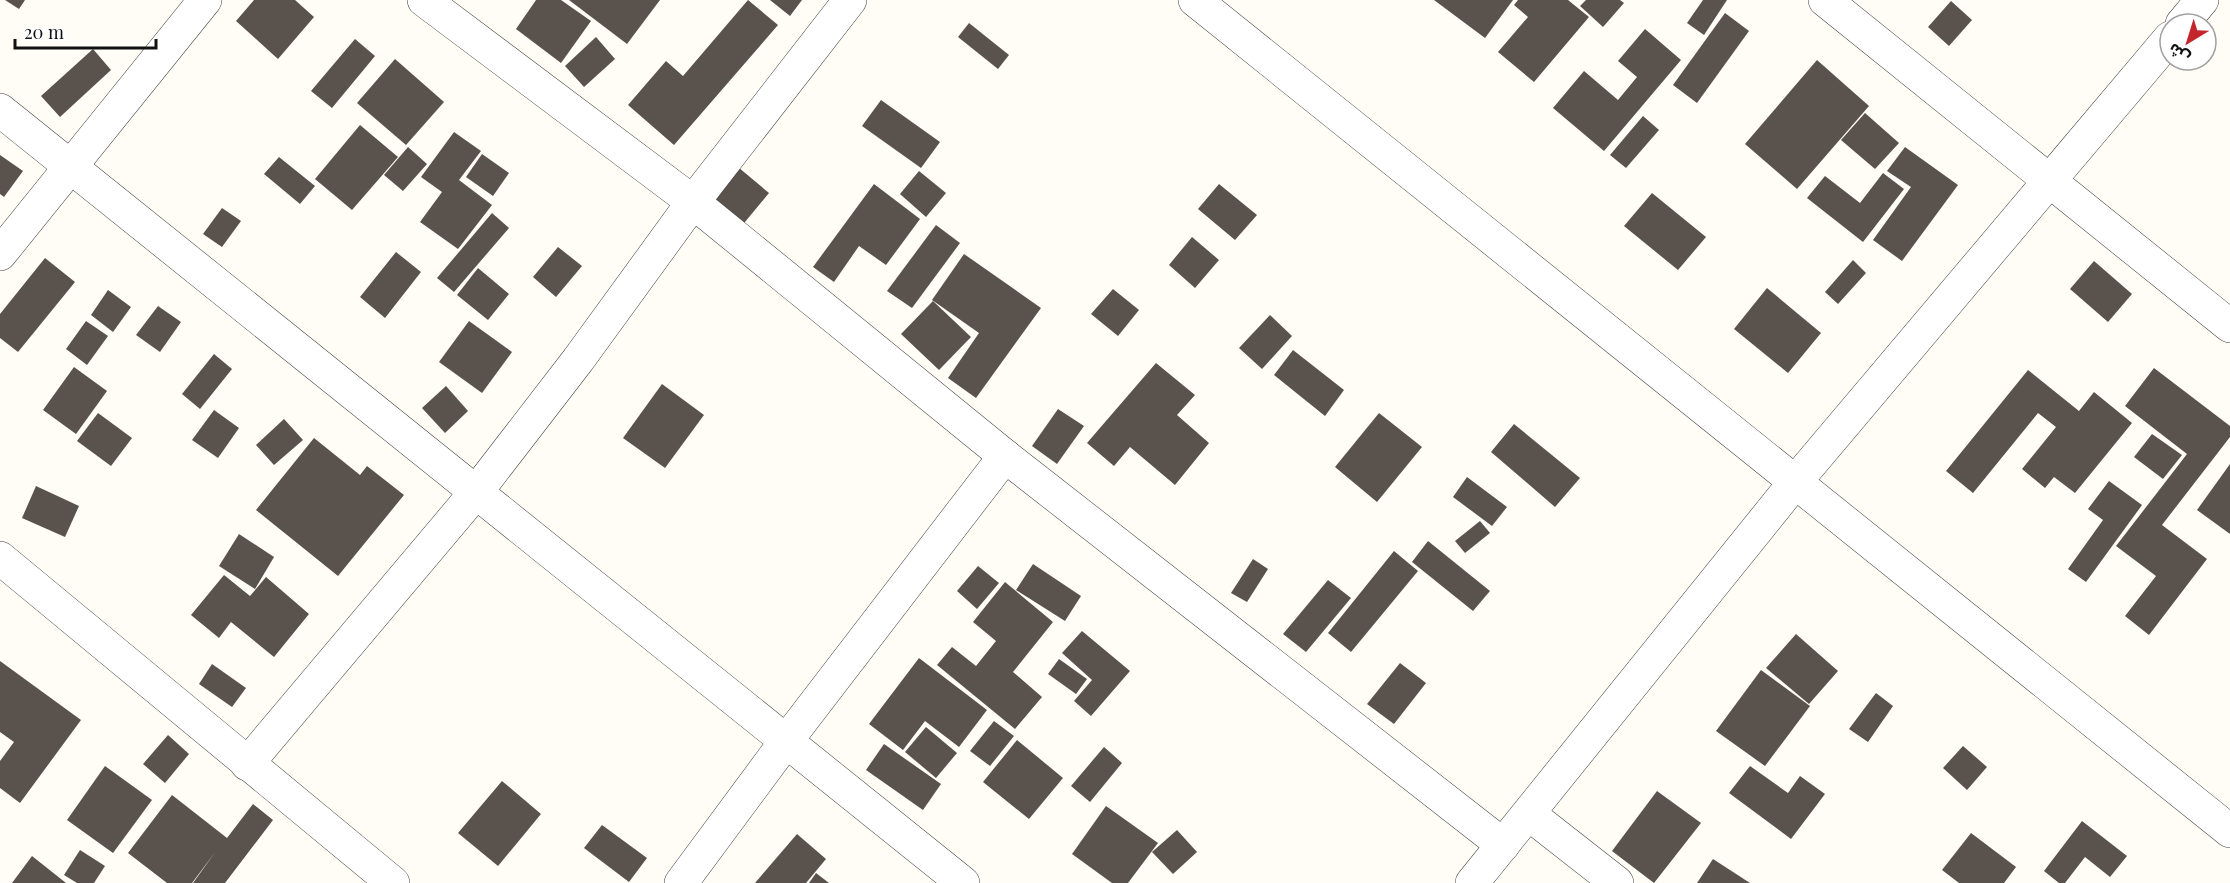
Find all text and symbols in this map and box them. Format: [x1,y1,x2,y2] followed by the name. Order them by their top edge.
[15,12,156,50] scale bar
[2158,12,2218,72] north arrow
[24,20,64,44] text: 20 m
[2163,39,2194,69] text: ش

